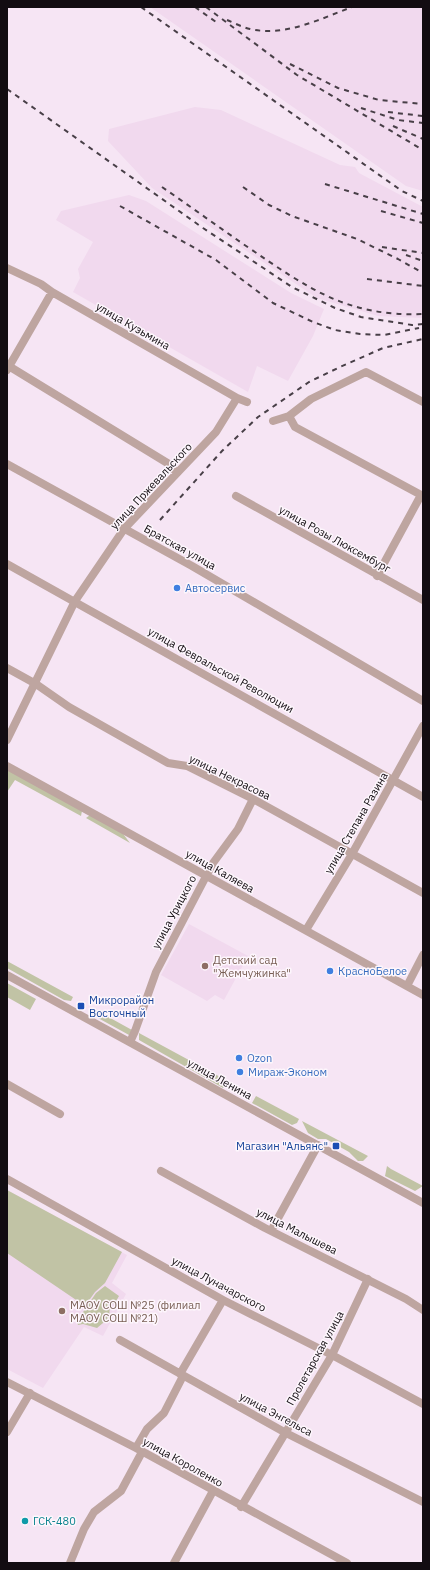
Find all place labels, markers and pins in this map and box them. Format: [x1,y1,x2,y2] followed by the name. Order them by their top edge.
[185,581,246,595] place label: Автосервис
[172,583,182,593] marker: Автосервис
[213,953,291,980] place label: Детский сад "Жемчужинка"
[200,961,210,971] marker: Детский сад "Жемчужинка"
[338,964,407,978] place label: КрасноБелое
[325,966,335,976] marker: КрасноБелое
[89,993,154,1020] place label: Микрорайон Восточный
[76,1001,86,1011] marker: Микрорайон Восточный
[247,1051,272,1065] place label: Ozon
[234,1053,244,1063] marker: Ozon
[248,1065,327,1079] place label: Мираж-Эконом
[235,1067,245,1077] marker: Мираж-Эконом
[236,1139,328,1153] place label: Магазин "Альянс"
[331,1141,341,1151] marker: Магазин "Альянс"
[70,1298,200,1325] place label: МАОУ СОШ №25 (филиал МАОУ СОШ №21)
[57,1306,67,1316] marker: МАОУ СОШ №25 (филиал МАОУ СОШ №21)
[33,1514,76,1528] place label: ГСК-480
[20,1516,30,1526] marker: ГСК-480

